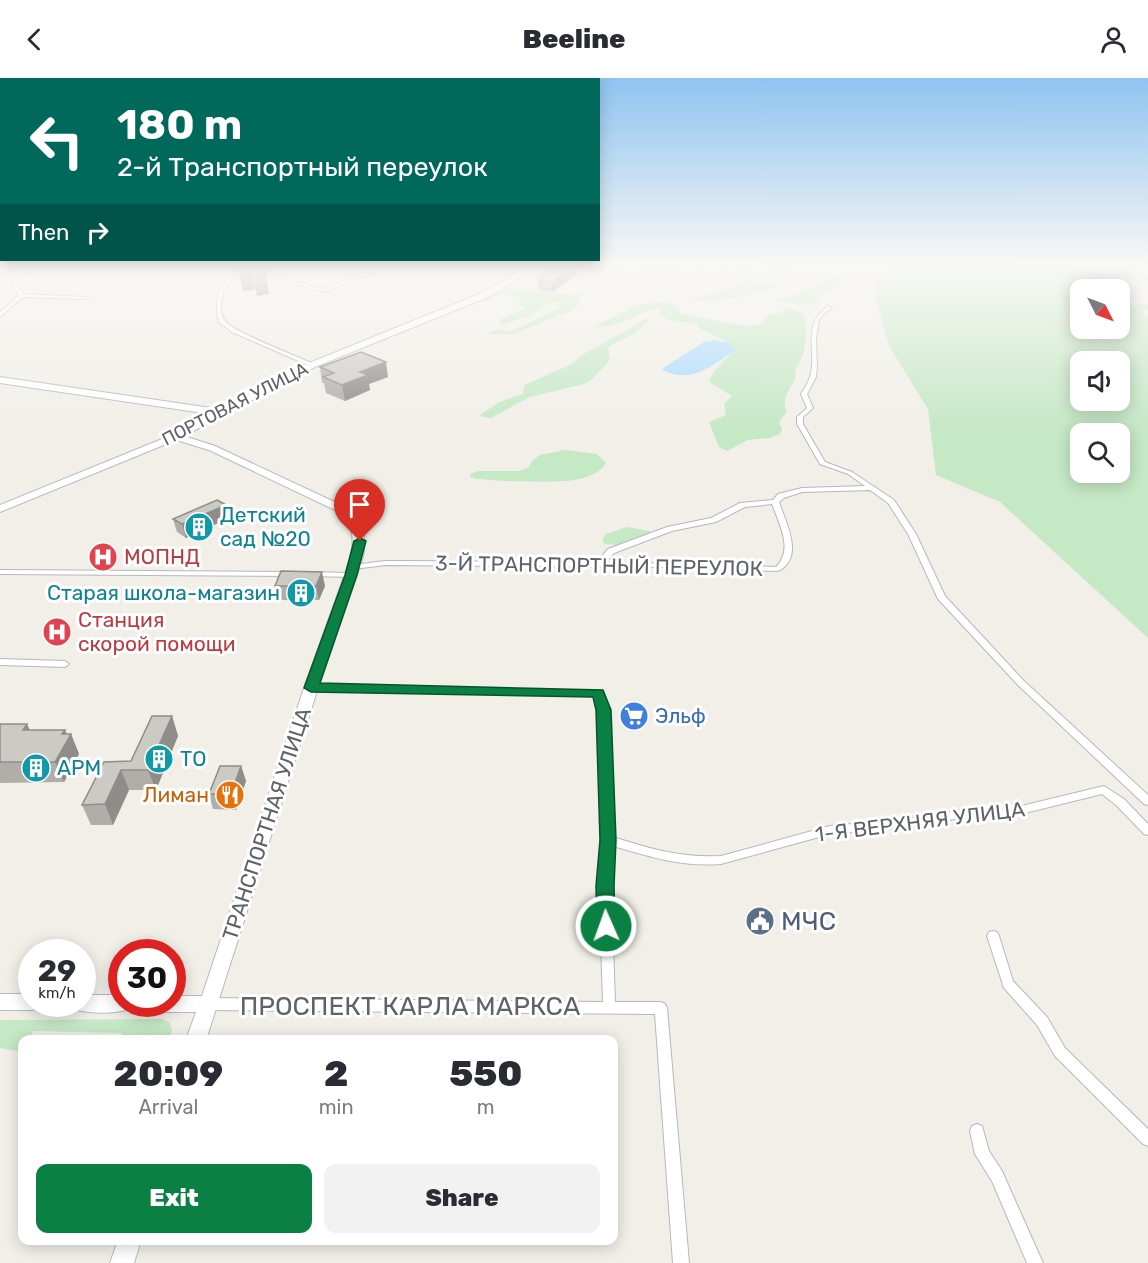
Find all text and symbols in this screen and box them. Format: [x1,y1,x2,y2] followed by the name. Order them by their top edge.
[18,23,51,56] icon: back
[523,23,625,55] text: Beeline
[1097,23,1130,56] icon: person
[117,100,242,150] text: 180 m
[18,102,96,180] icon: left
[117,151,488,183] text: 2-й Транспортный переулок
[81,216,114,249] icon: right
[18,219,69,246] text: Then
[1070,279,1130,339] north arrow
[1070,279,1130,483] map controls
[1070,351,1130,411] button: sound
[158,358,312,450] street label: ПОРТОВАЯ УЛИЦА
[1070,423,1130,483] button: search
[334,479,385,541] pin
[343,488,376,521] icon: arrive
[220,502,311,551] place label: Детский сад №20
[183,511,215,543] building icon: Детский сад №20
[87,541,119,573] hospital icon: МОПНД
[124,544,200,569] place label: МОПНД
[435,550,763,581] street label: 3-Й ТРАНСПОРТНЫЙ ПЕРЕУЛОК
[285,577,317,609] building icon: Старая школа-магазин
[47,580,280,605] place label: Старая школа-магазин
[78,607,236,656] place label: Станция скорой помощи
[41,616,73,648] hospital icon: Станция скорой помощи
[618,700,650,732] supermarket icon: Эльф
[655,703,706,728] place label: Эльф
[217,704,316,943] street label: ТРАНСПОРТНАЯ УЛИЦА
[143,743,175,775] building icon: ТО
[180,746,206,771] place label: ТО
[20,752,52,784] building icon: АРМ
[57,755,101,780] place label: АРМ
[214,779,246,811] restaurant icon: Лиман
[143,782,209,807] place label: Лиман
[814,796,1026,847] street label: 1-Я ВЕРХНЯЯ УЛИЦА
[574,894,638,958] position arrow
[744,905,776,937] public building icon: МЧС
[781,906,836,937] place label: МЧС
[108,939,186,1017] speed limit sign: 30
[38,953,76,989] text: 29
[38,984,76,1002] text: km/h
[240,991,580,1022] street label: ПРОСПЕКТ КАРЛА МАРКСА
[114,1052,223,1095] text: 20:09
[324,1052,348,1095] text: 2
[449,1052,522,1095] text: 550
[138,1095,198,1119] text: Arrival
[319,1095,354,1119] text: min
[477,1095,495,1119] text: m
[36,1164,312,1233] button: Exit
[324,1164,600,1233] button: Share

